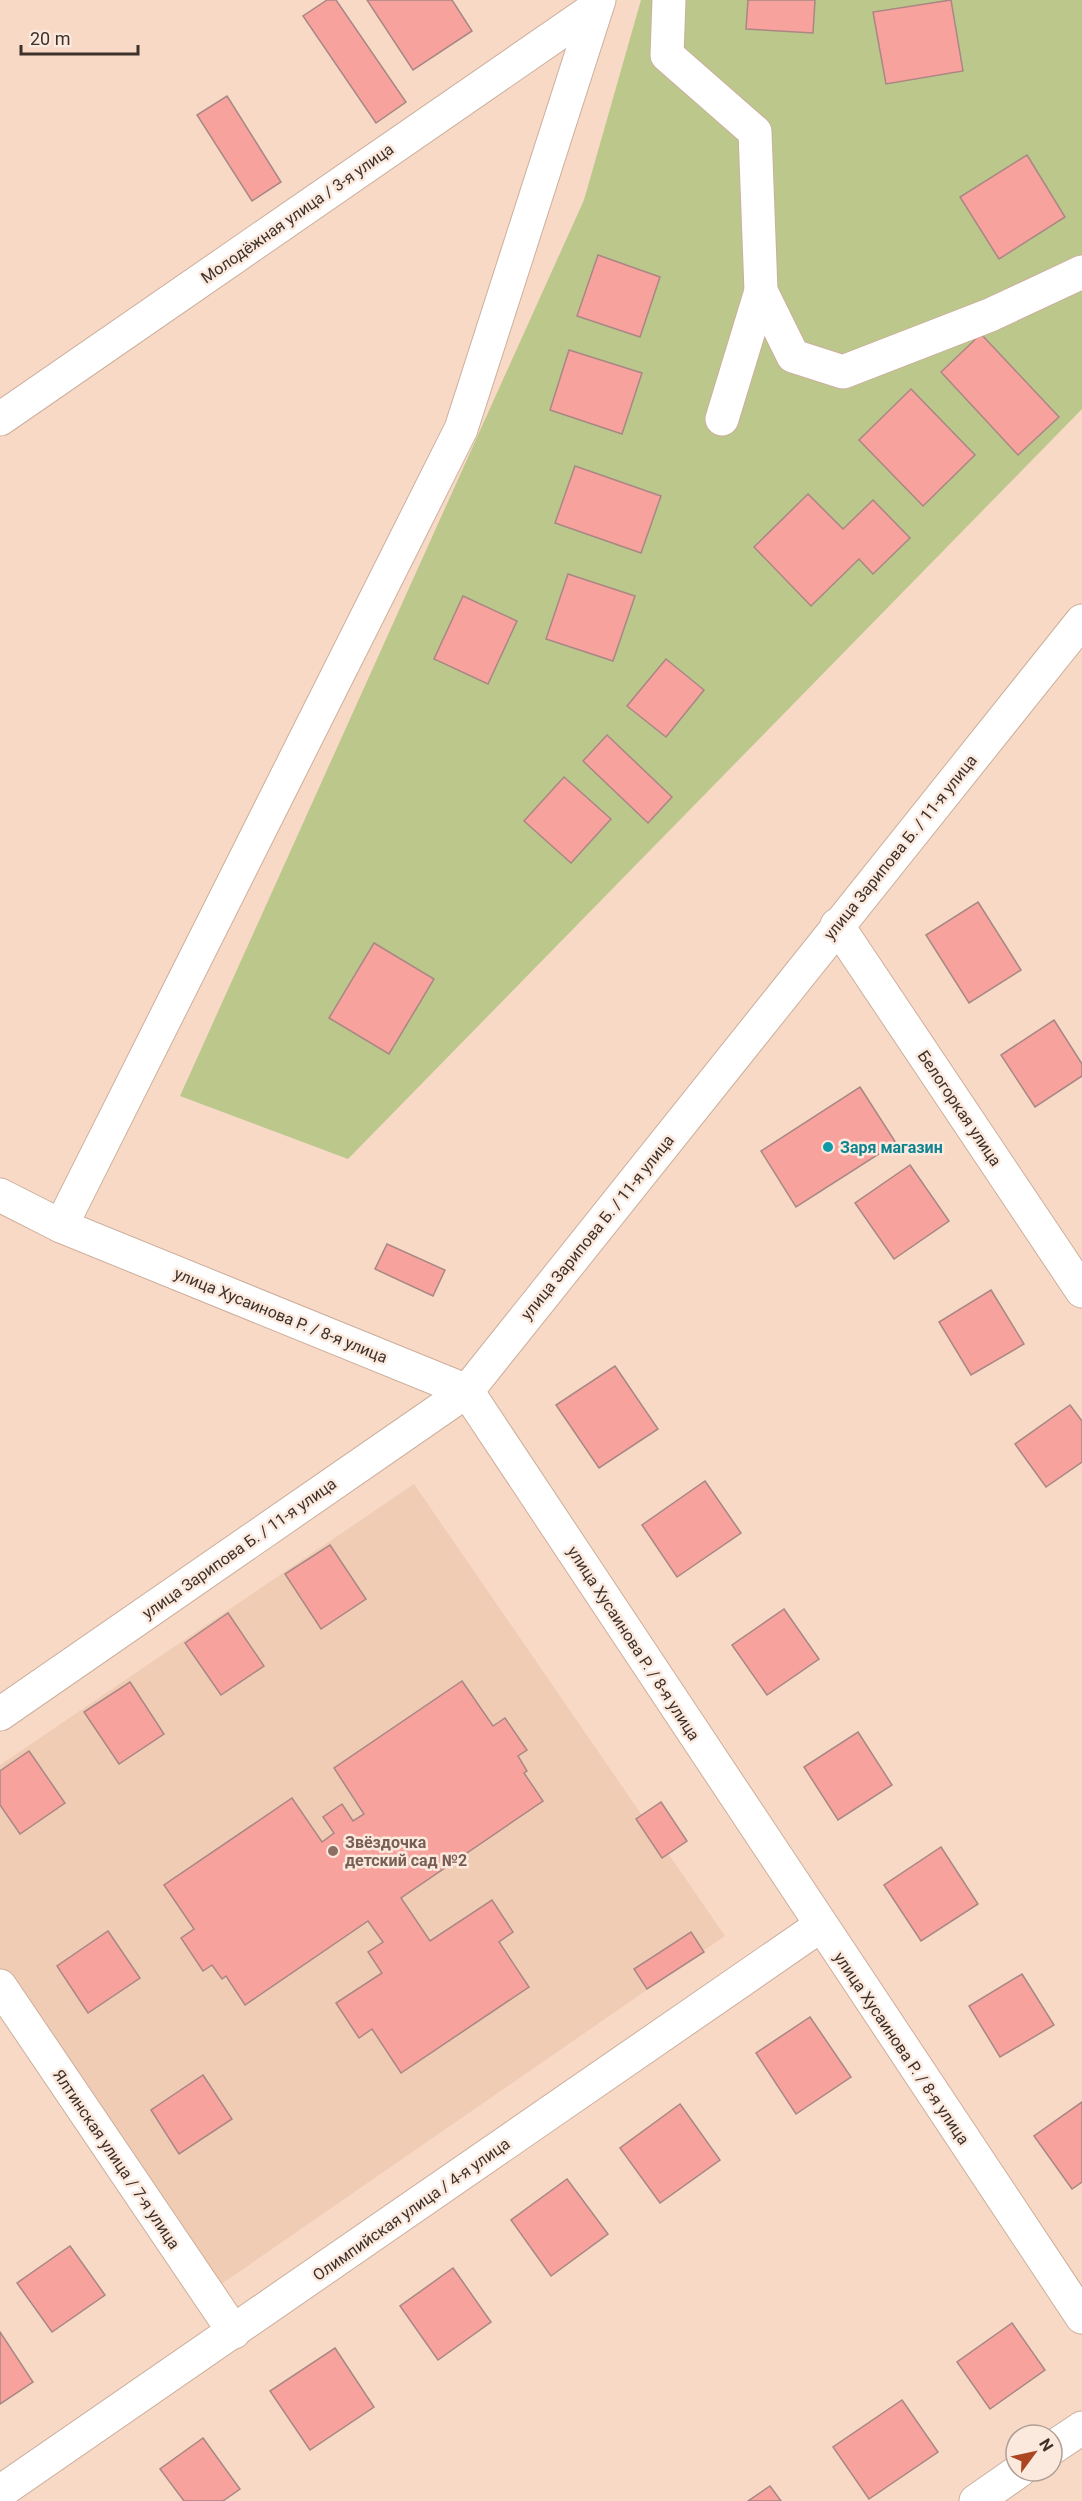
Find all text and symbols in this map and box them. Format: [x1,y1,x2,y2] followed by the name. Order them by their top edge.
[21,18,138,56] scale bar
[30,28,70,49] text: 20 m
[197,140,397,287] street label: Молодёжная улица / 3-я улица
[820,751,981,944] street label: улица Зарипова Б. / 11-я улица
[914,1047,1005,1170] street label: Белогоркая улица
[517,1131,678,1324] street label: улица Зарипова Б. / 11-я улица
[840,1138,943,1157] place label: Заря магазин
[821,1140,835,1154] marker: Заря магазин
[172,1264,390,1367] street label: улица Хусаинова Р. / 8-я улица
[139,1474,340,1623] street label: улица Зарипова Б. / 11-я улица
[564,1542,704,1744] street label: улица Хусаинова Р. / 8-я улица
[345,1833,467,1870] place label: Звёздочка детский сад №2
[326,1844,340,1858] marker: Звёздочка детский сад №2
[830,1948,973,2148] street label: улица Хусаинова Р. / 8-я улица
[49,2066,184,2253] street label: Ялтинская улица / 7-я улица
[309,2134,513,2285] street label: Олимпийская улица / 4-я улица
[1004,2423,1064,2483] north arrow
[1035,2435,1057,2455] text: N

